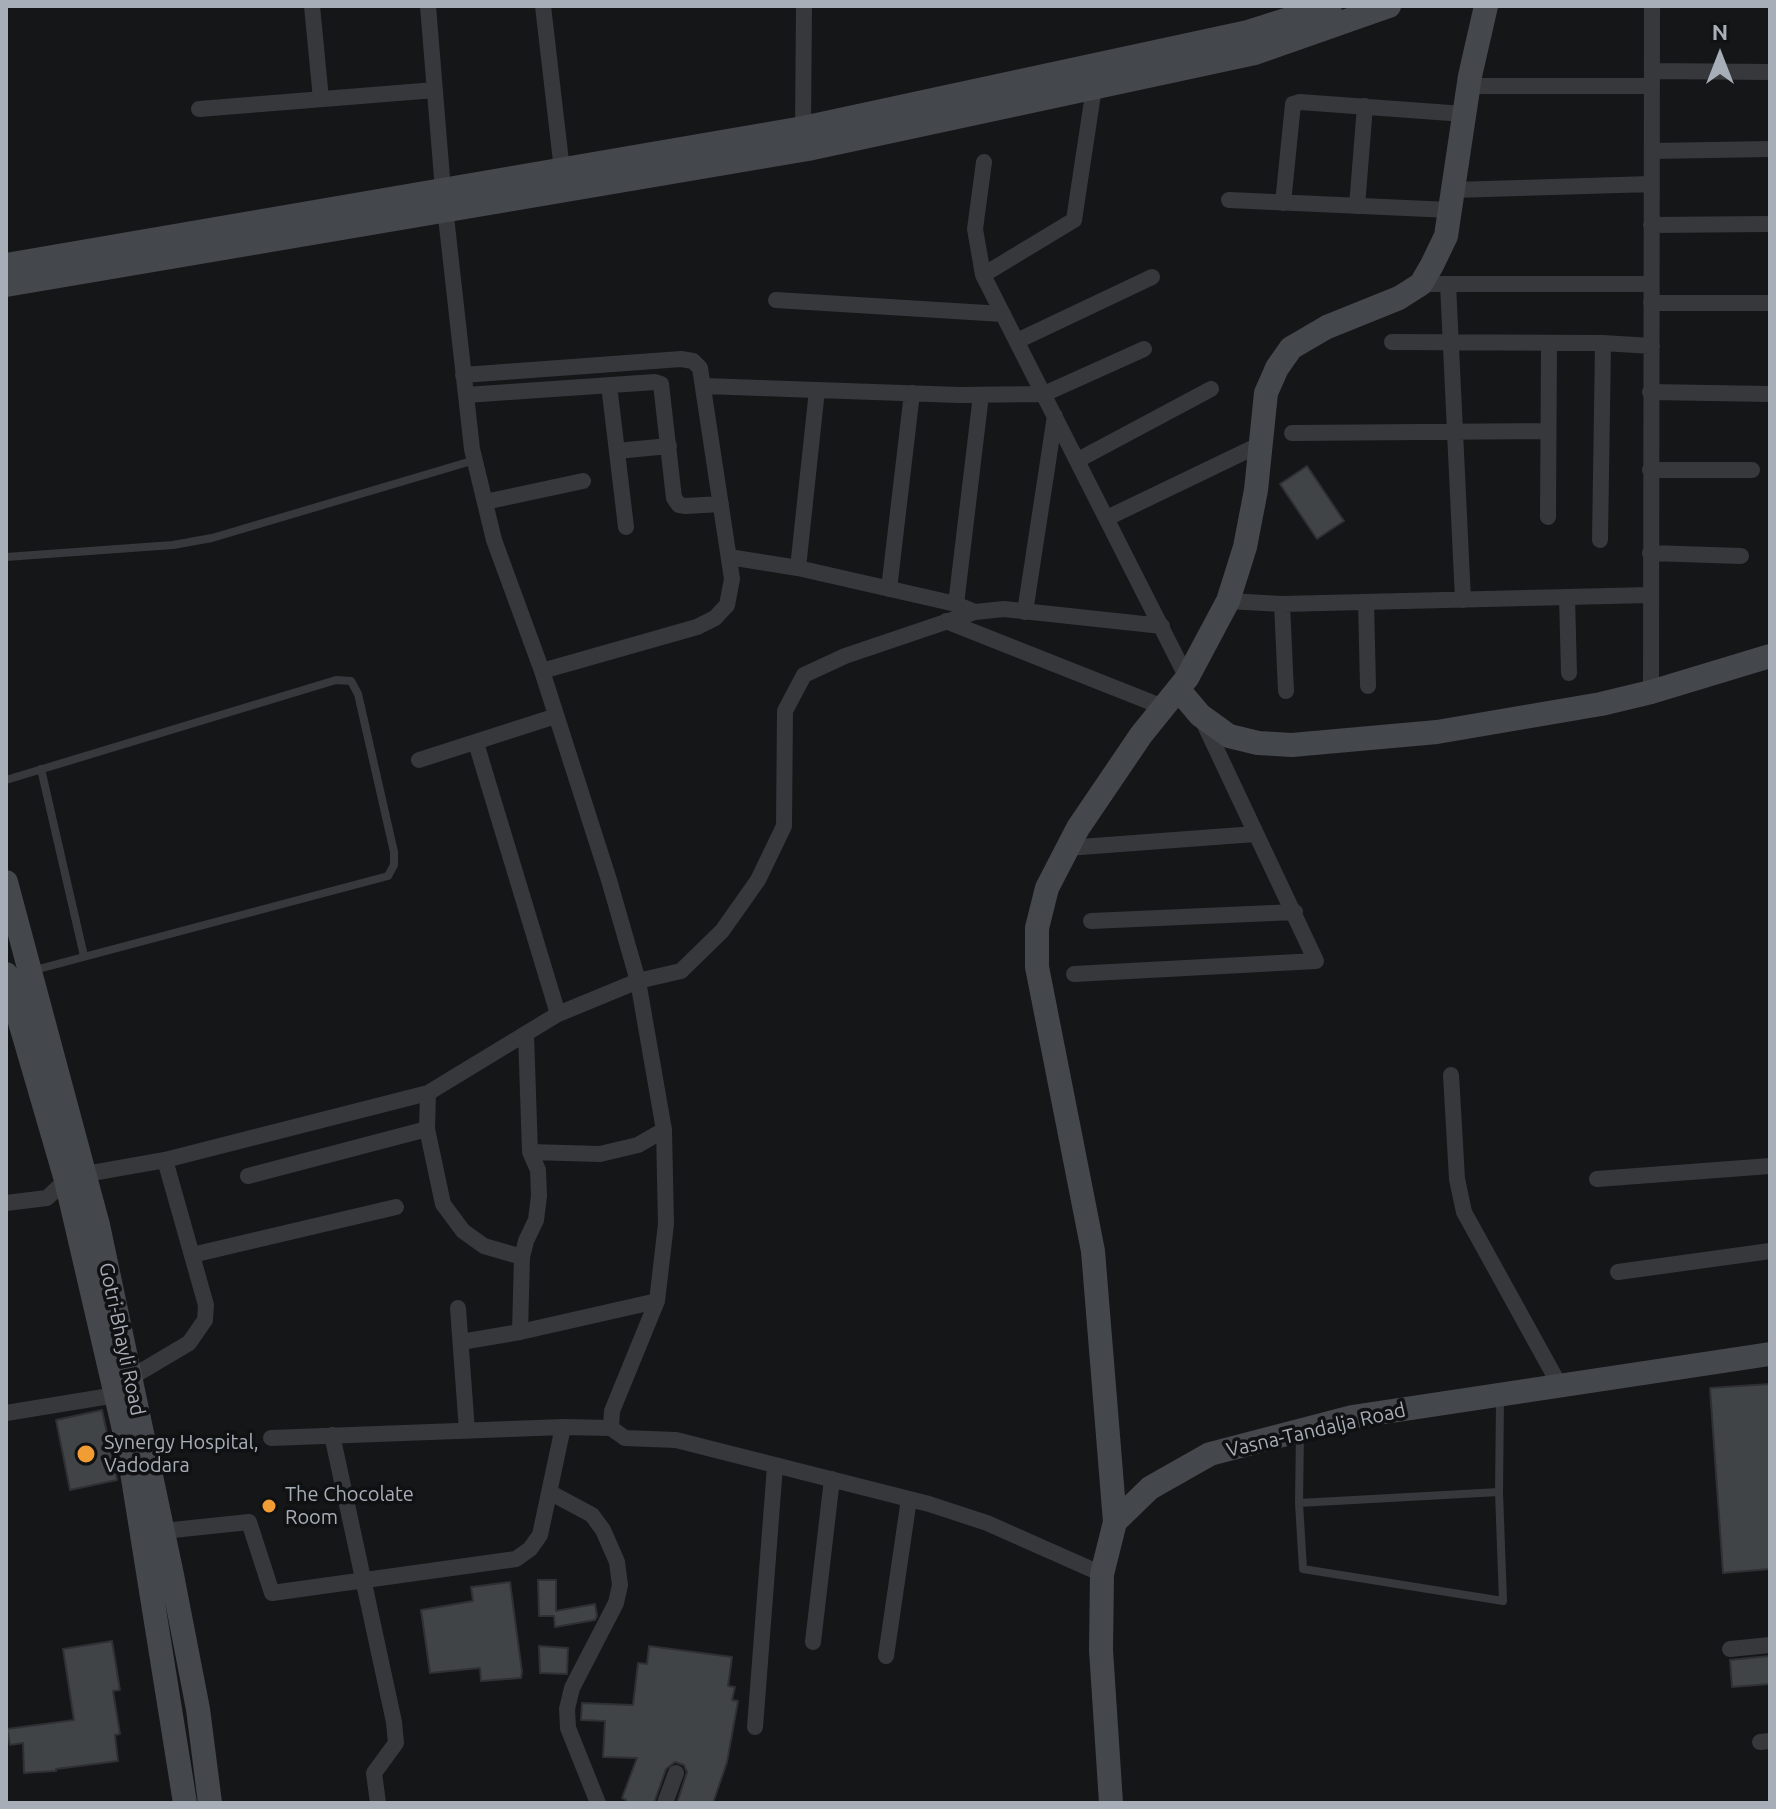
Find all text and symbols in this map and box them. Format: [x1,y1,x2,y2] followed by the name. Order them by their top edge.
[1680,16,1760,96] north arrow
[1712,19,1728,44] text: N
[94,1260,150,1418] street label: Gotri-Bhayli Road
[1224,1398,1408,1462] street label: Vasna-Tandalja Road
[104,1430,259,1477] place label: Synergy Hospital, Vadodara
[75,1443,97,1465] marker: Synergy Hospital, Vadodara
[285,1482,414,1529] place label: The Chocolate Room
[260,1497,278,1515] marker: The Chocolate Room

